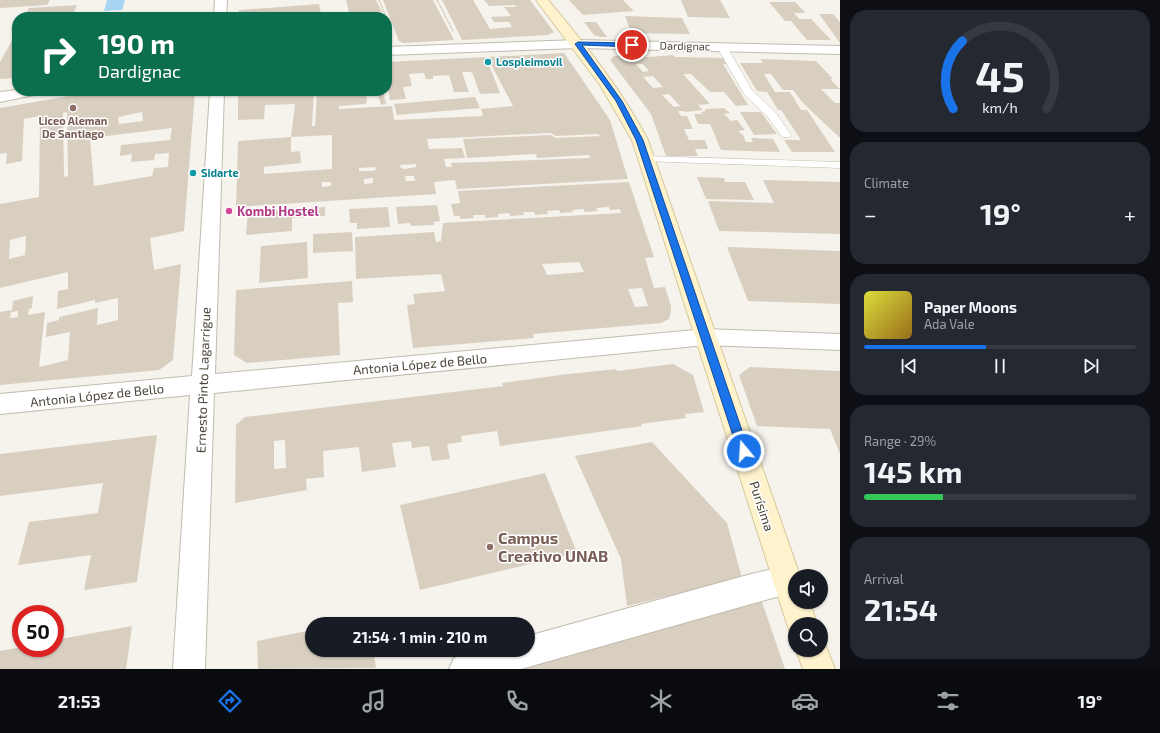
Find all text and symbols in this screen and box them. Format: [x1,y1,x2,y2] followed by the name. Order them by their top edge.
[98,26,175,60] text: 190 m
[32,28,84,80] icon: right
[615,28,649,62] pin
[621,34,643,56] icon: arrive
[660,39,710,52] street label: Dardignac
[975,50,1025,100] text: 45
[496,55,563,68] place label: Lospleimovil
[483,57,493,67] marker: Lospleimovil
[98,60,181,82] text: Dardignac
[982,98,1018,115] text: km/h
[68,103,78,113] marker: Liceo Aleman De Santiago
[39,114,107,140] place label: Liceo Aleman De Santiago
[201,166,239,179] place label: Sidarte
[188,168,198,178] marker: Sidarte
[864,175,909,191] text: Climate
[980,195,1021,231] text: 19°
[864,201,877,227] text: −
[1124,201,1136,227] text: +
[237,203,319,219] place label: Kombi Hostel
[224,206,234,216] marker: Kombi Hostel
[924,298,1017,316] text: Paper Moons
[192,307,214,453] street label: Ernesto Pinto Lagarrigue
[924,316,975,332] text: Ada Vale
[352,350,488,378] street label: Antonia López de Bello
[898,355,920,377] icon: previous
[989,355,1011,377] icon: pause
[1080,355,1102,377] icon: next
[29,380,165,410] street label: Antonia López de Bello
[723,430,765,472] position arrow
[864,433,936,449] text: Range · 29%
[864,453,962,489] text: 145 km
[746,479,778,533] street label: Purísima
[498,528,608,565] place label: Campus Creativo UNAB
[485,542,495,552] marker: Campus Creativo UNAB
[788,569,828,657] map controls
[788,569,828,609] button: sound
[864,571,904,587] text: Arrival
[864,591,938,627] text: 21:54
[12,605,64,657] speed limit sign: 50
[788,617,828,657] button: search
[353,628,487,646] text: 21:54 · 1 min · 210 m
[216,687,244,715] icon: directions
[360,687,388,715] icon: music
[503,687,531,715] icon: phone
[647,687,675,715] icon: climate
[791,687,819,715] icon: car
[934,687,962,715] icon: filters
[58,690,101,712] text: 21:53
[1078,690,1102,712] text: 19°

